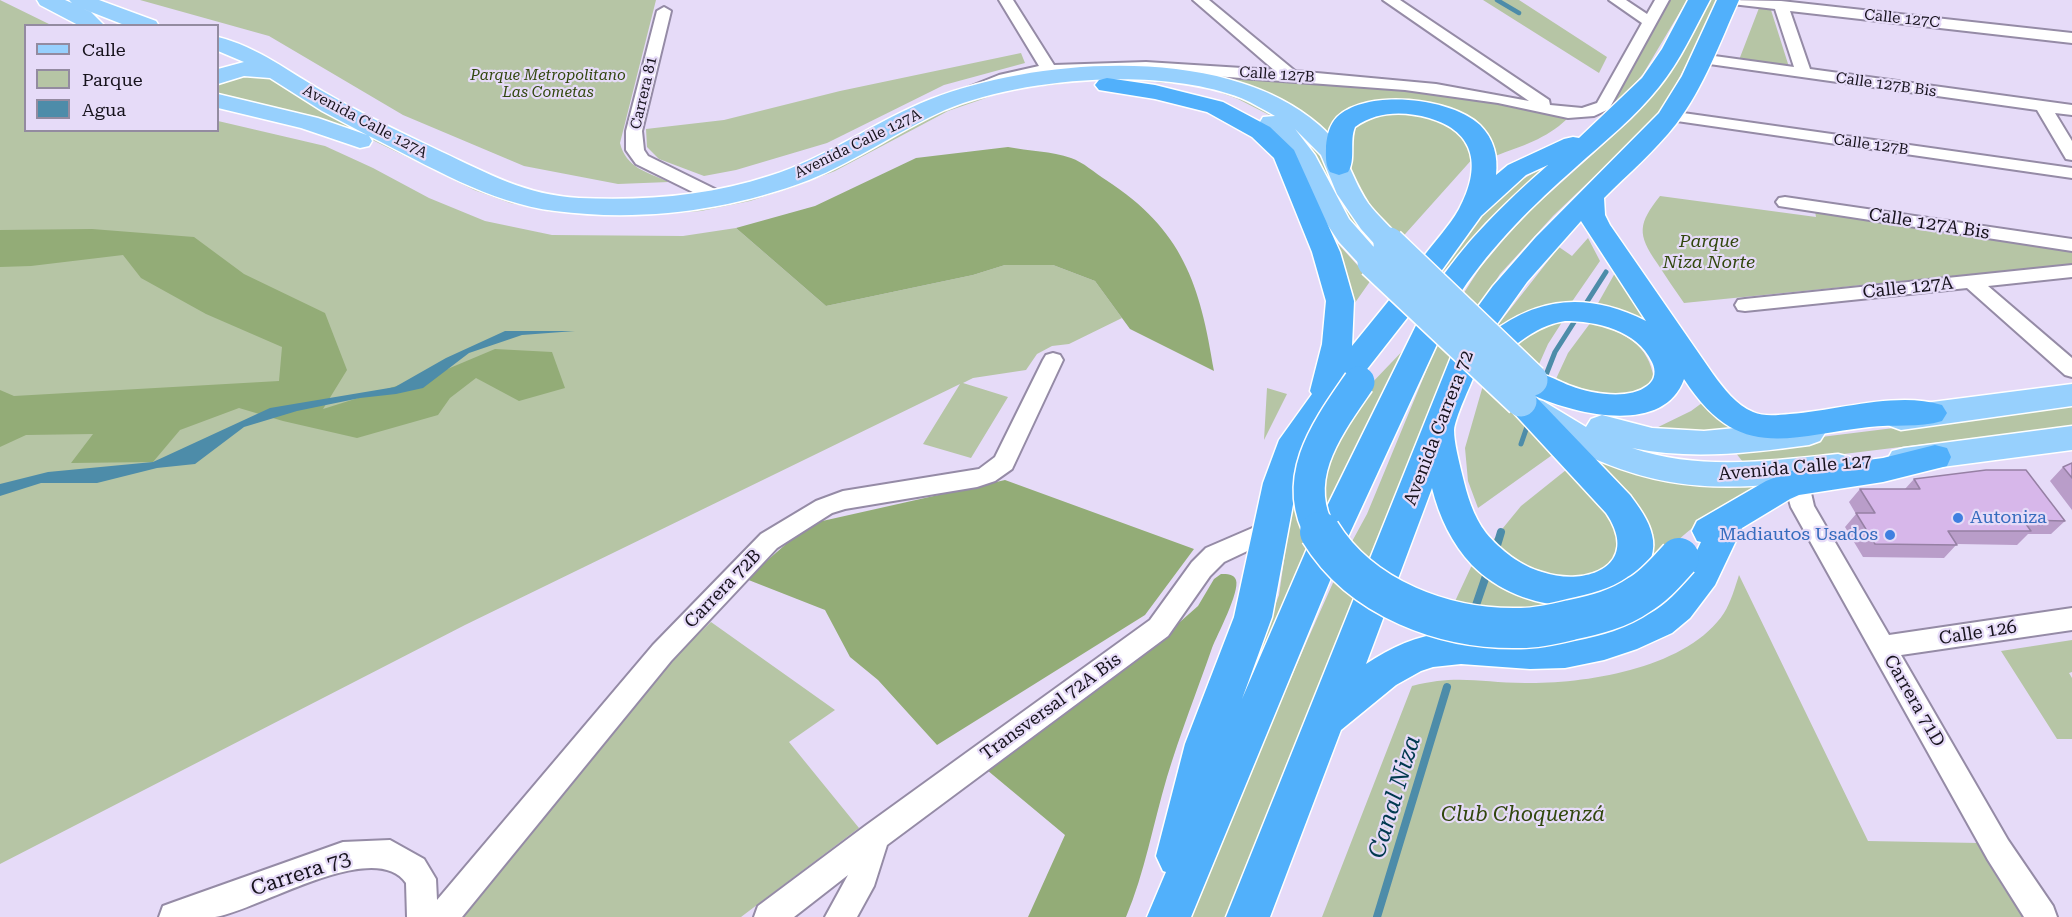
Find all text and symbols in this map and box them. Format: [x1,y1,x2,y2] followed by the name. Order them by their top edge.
[1863,6,1941,32] street label: Calle 127C
[24,24,219,132] legend
[82,39,126,60] text: Calle
[627,55,661,131] street label: Carrera 81
[1239,63,1315,87] street label: Calle 127B
[470,67,626,102] park label: Parque Metropolitano Las Cometas
[82,69,143,90] text: Parque
[1835,69,1937,101] street label: Calle 127B Bis
[300,82,430,162] street label: Avenida Calle 127A
[82,99,126,120] text: Agua
[792,106,924,182] street label: Avenida Calle 127A
[1832,131,1910,159] street label: Calle 127B
[1867,204,1991,244] street label: Calle 127A Bis
[1663,231,1755,274] park label: Parque Niza Norte
[1862,273,1954,303] street label: Calle 127A
[1400,348,1478,508] street label: Avenida Carrera 72
[1718,451,1872,485] street label: Avenida Calle 127
[1970,507,2047,529] place label: Autoniza
[1951,511,1965,525] marker: Autoniza
[1719,524,1878,546] place label: Madiautos Usados
[1883,528,1897,542] marker: Madiautos Usados
[680,545,766,633] street label: Carrera 72B
[1938,616,2018,650] street label: Calle 126
[977,649,1125,765] street label: Transversal 72A Bis
[1879,651,1949,751] street label: Carrera 71D
[1363,732,1427,862] water label: Canal Niza
[1441,802,1605,828] park label: Club Choquenzá
[248,846,354,902] street label: Carrera 73

